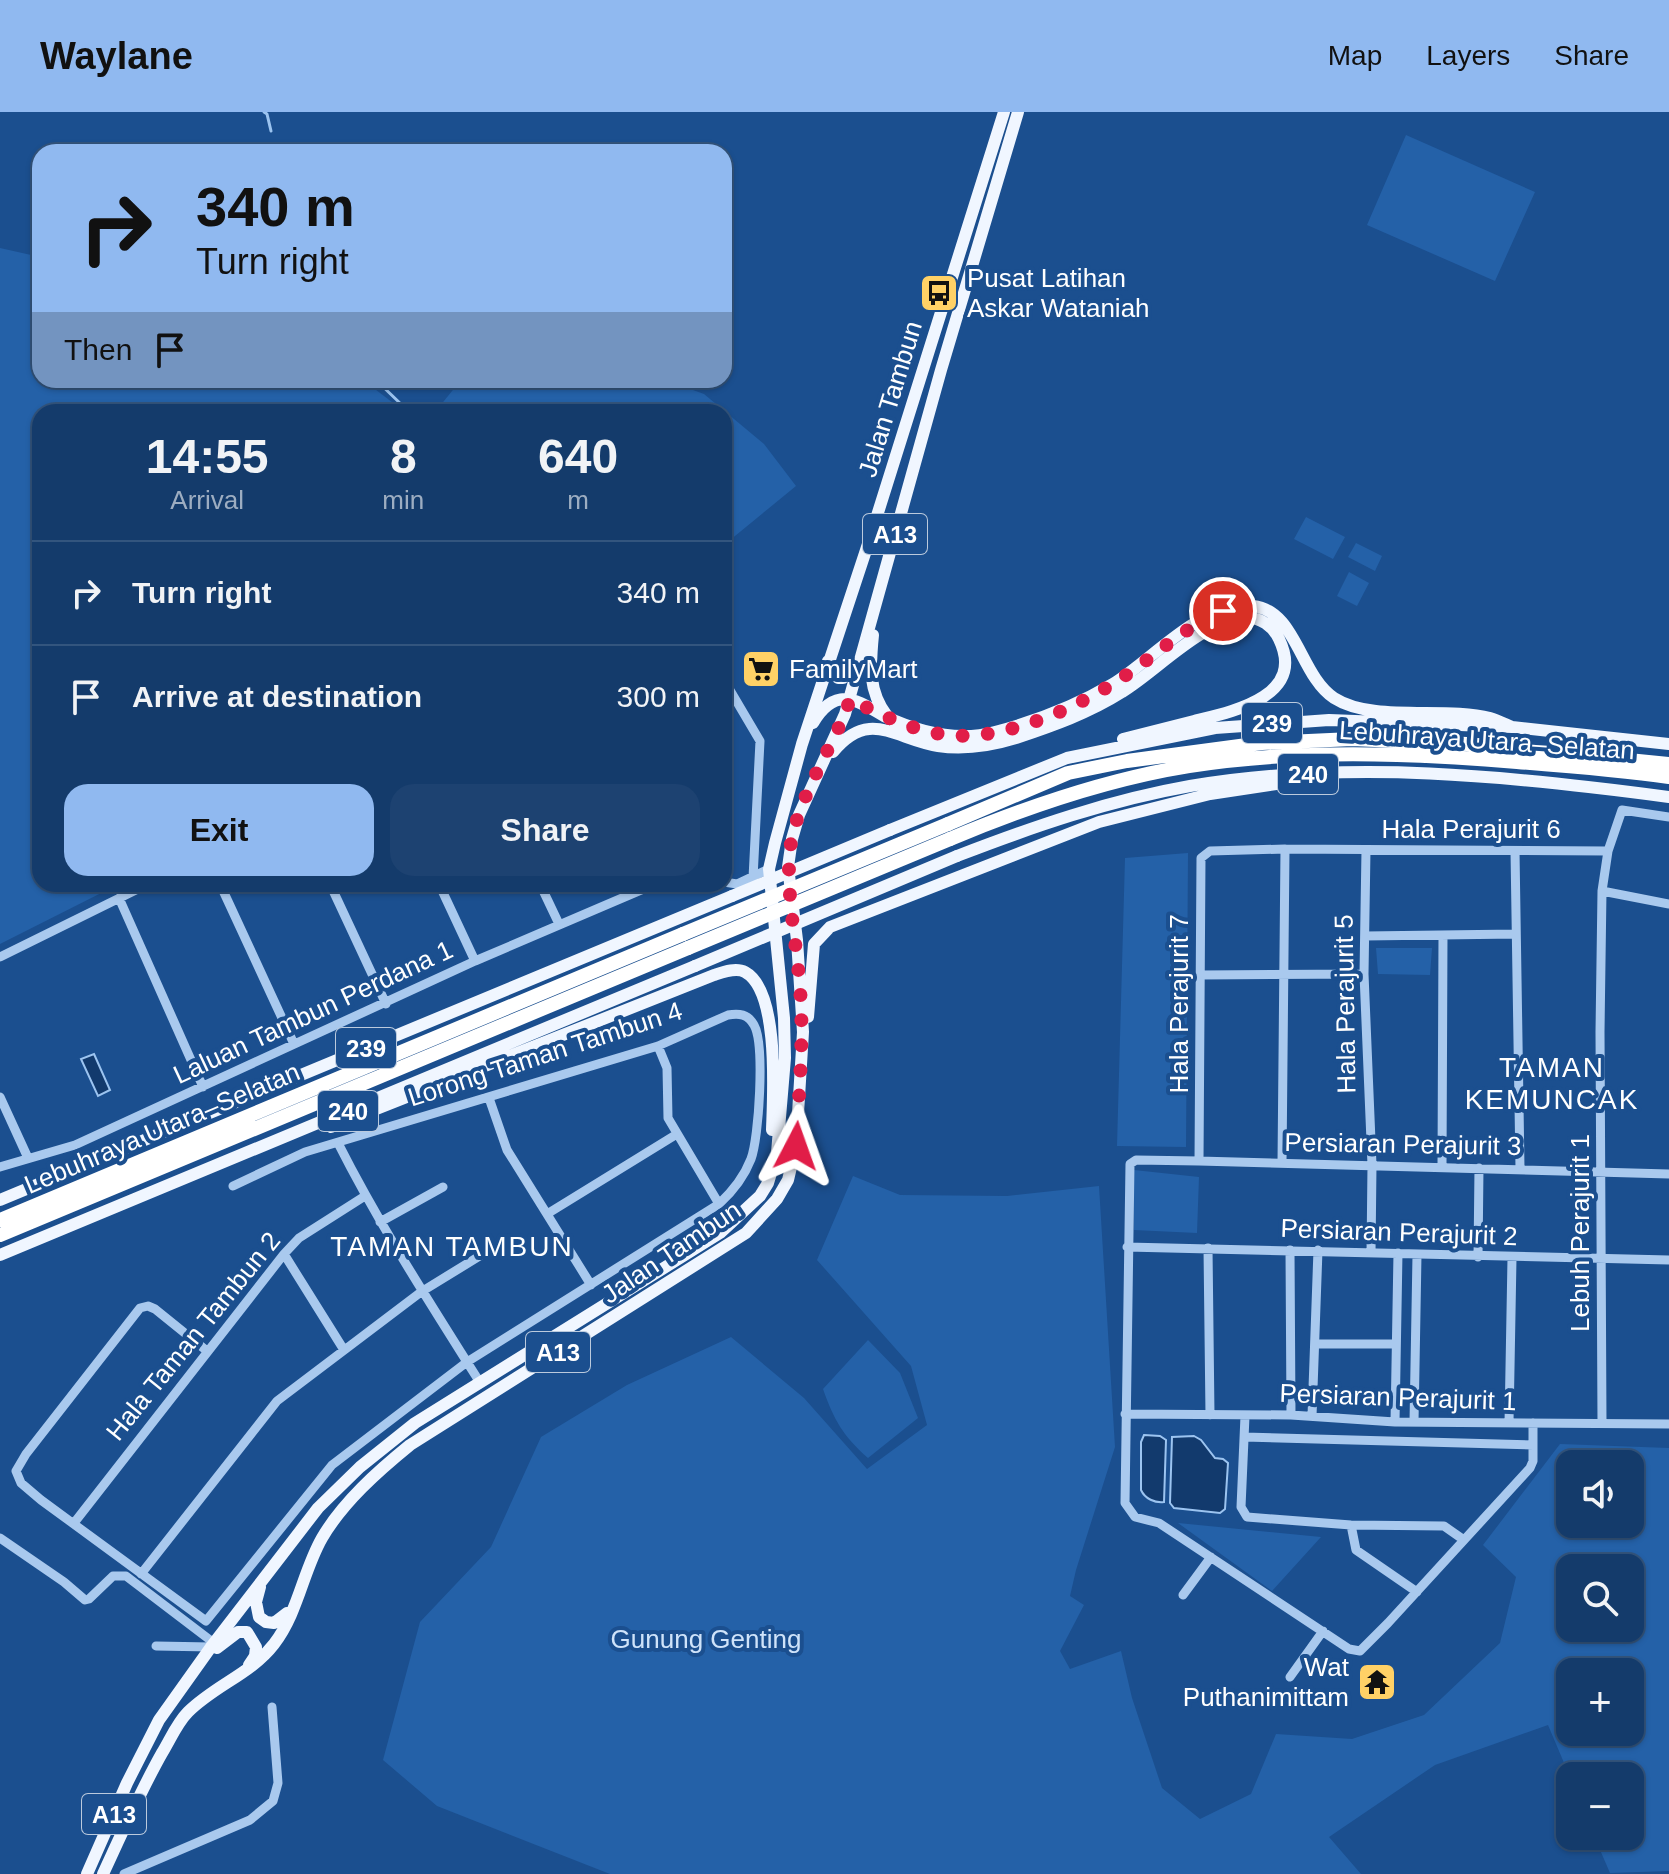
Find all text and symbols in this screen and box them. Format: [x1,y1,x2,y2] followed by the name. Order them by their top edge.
[40,35,193,77] text: Waylane
[1328,40,1382,71] text: Map
[1426,40,1510,71] text: Layers
[1554,40,1629,71] text: Share
[196,175,355,238] text: 340 m
[64,176,168,280] icon: right
[196,241,349,282] text: Turn right
[967,263,1150,323] place label: Pusat Latihan Askar Wataniah
[918,272,960,314] bus stop icon: Pusat Latihan Askar Wataniah
[852,317,928,481] street label: Jalan Tambun
[148,328,192,372] icon: arrive
[64,333,132,366] text: Then
[146,430,269,483] text: 14:55
[390,430,417,483] text: 8
[538,430,618,483] text: 640
[170,485,244,515] text: Arrival
[382,485,424,515] text: min
[567,485,589,515] text: m
[863,514,927,554] road number: A13
[64,571,108,615] icon: right
[132,576,271,609] text: Turn right
[617,576,700,609] text: 340 m
[1189,577,1257,645] pin
[1201,589,1245,633] icon: arrive
[740,648,782,690] supermarket icon: FamilyMart
[789,654,918,684] place label: FamilyMart
[64,675,108,719] icon: arrive
[132,680,422,713] text: Arrive at destination
[617,680,700,713] text: 300 m
[1242,703,1302,743] road number: 239
[1338,715,1636,765] street label: Lebuhraya Utara–Selatan
[1278,754,1338,794] road number: 240
[64,784,374,876] button: Exit
[390,784,700,876] button: Share
[1381,814,1561,844] street label: Hala Perajurit 6
[1164,914,1194,1094] street label: Hala Perajurit 7
[1328,914,1362,1094] street label: Hala Perajurit 5
[169,934,457,1090] street label: Laluan Tambun Perdana 1
[404,995,686,1113] street label: Lorong Taman Tambun 4
[336,1028,396,1068] road number: 239
[1465,1052,1639,1115] district label: TAMAN KEMUNCAK
[20,1056,304,1200] street label: Lebuhraya Utara–Selatan
[318,1091,378,1131] road number: 240
[754,1104,838,1188] position arrow
[1284,1127,1522,1161] street label: Persiaran Perajurit 3
[1565,1134,1595,1332] street label: Lebuh Perajurit 1
[596,1194,746,1310] street label: Jalan Tambun
[1280,1213,1518,1251] street label: Persiaran Perajurit 2
[100,1226,286,1446] street label: Hala Taman Tambun 2
[330,1231,574,1262] district label: TAMAN TAMBUN
[526,1332,590,1372] road number: A13
[1279,1378,1517,1416] street label: Persiaran Perajurit 1
[1556,1450,1644,1850] map controls
[1556,1450,1644,1538] button: sound
[1556,1554,1644,1642] button: search
[611,1624,801,1654] park label: Gunung Genting
[1183,1652,1350,1712] place label: Wat Puthanimittam
[1556,1658,1644,1746] button: +
[1356,1661,1398,1703] temple icon: Wat Puthanimittam
[1556,1762,1644,1850] button: −
[82,1794,146,1834] road number: A13

